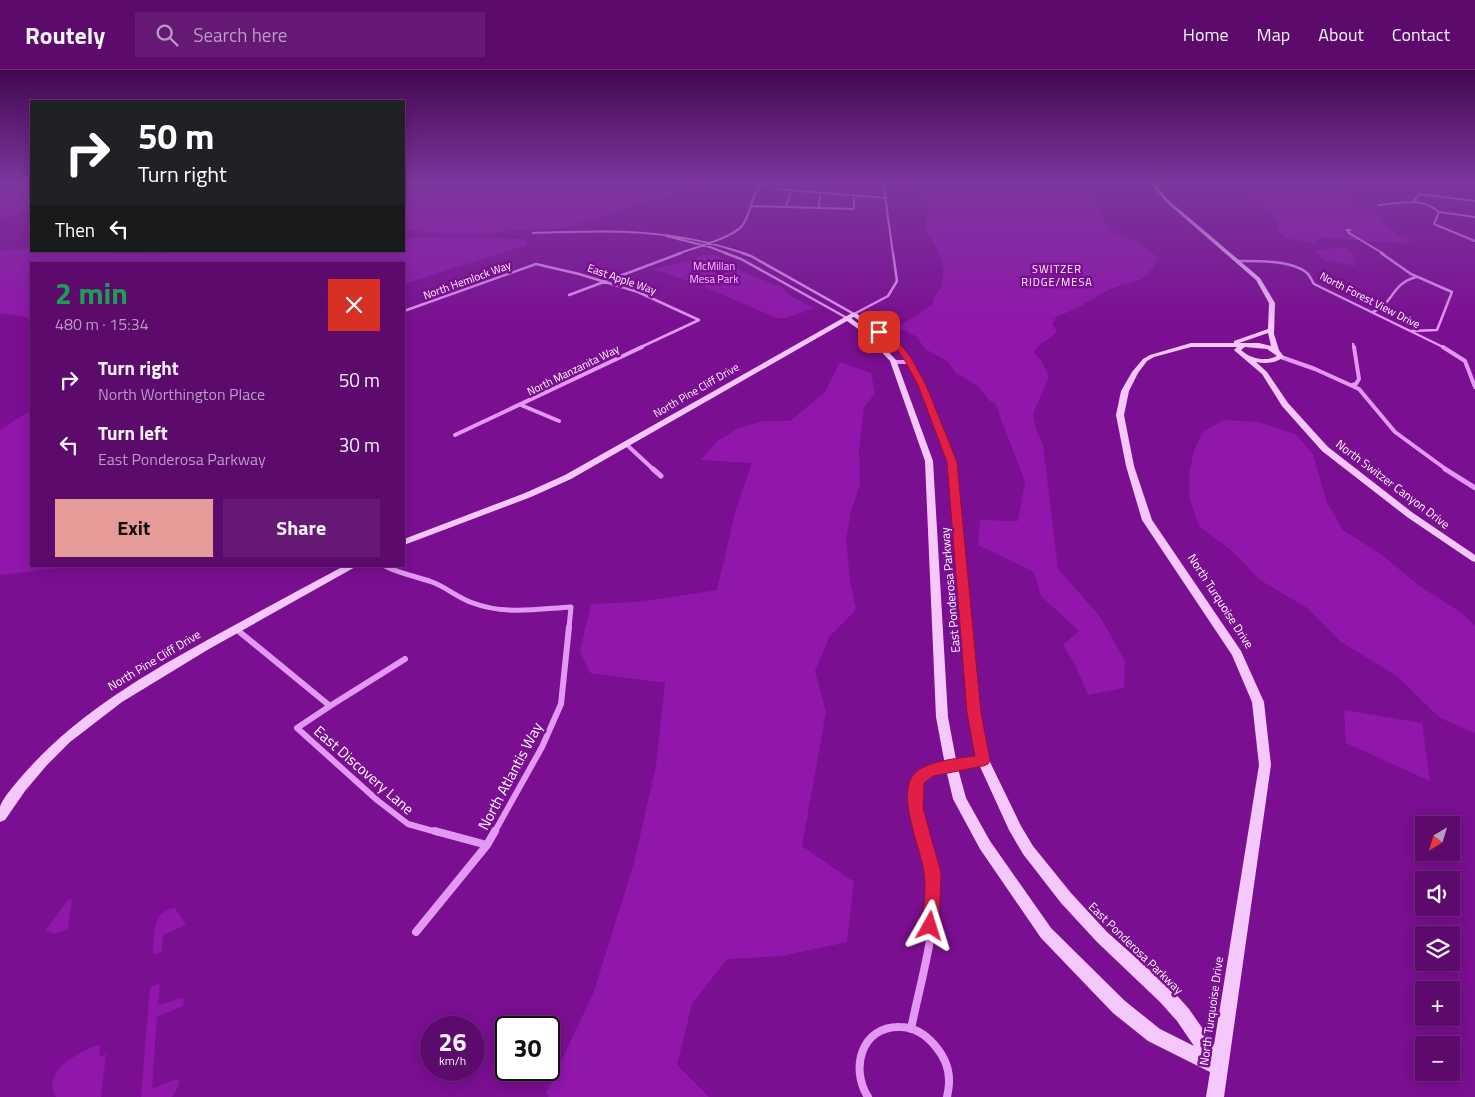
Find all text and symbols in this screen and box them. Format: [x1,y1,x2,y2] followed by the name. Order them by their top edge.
[135,12,485,57] search box
[25,17,105,53] text: Routely
[193,20,287,49] text: Search here
[153,21,181,49] icon: search
[1183,21,1229,48] text: Home
[1257,21,1290,48] text: Map
[1318,21,1364,48] text: About
[1392,21,1450,48] text: Contact
[138,109,214,163] text: 50 m
[55,120,120,185] icon: right
[138,157,227,191] text: Turn right
[55,215,95,244] text: Then
[105,215,133,243] icon: left
[421,256,514,303] street label: North Hemlock Way
[690,258,739,287] park label: McMillan Mesa Park
[585,260,659,299] street label: East Apple Way
[1021,261,1093,290] district label: SWITZER RIDGE/MESA
[1317,268,1423,332] street label: North Forest View Drive
[55,270,128,316] text: 2 min
[328,279,380,331] button: close
[858,311,900,353] pin
[55,312,149,336] text: 480 m · 15:34
[865,318,893,346] icon: arrive
[524,340,622,399] street label: North Manzanita Way
[98,353,179,382] text: Turn right
[650,359,742,421] street label: North Pine Cliff Drive
[339,365,380,394] text: 50 m
[55,366,83,394] icon: right
[98,382,265,406] text: North Worthington Place
[98,418,168,447] text: Turn left
[339,430,380,459] text: 30 m
[55,431,83,459] icon: left
[1332,435,1454,533] street label: North Switzer Canyon Drive
[98,447,266,471] text: East Ponderosa Parkway
[55,499,213,557] button: Exit
[223,499,380,557] button: Share
[935,526,965,653] street label: East Ponderosa Parkway
[1183,550,1259,652] street label: North Turquoise Drive
[104,625,204,695] street label: North Pine Cliff Drive
[472,718,548,834] street label: North Atlantis Way
[309,720,419,820] street label: East Discovery Lane
[1415,816,1460,861] north arrow
[1415,816,1460,1081] map controls
[1415,871,1460,916] button: sound
[1084,897,1188,999] street label: East Ponderosa Parkway
[903,899,955,951] position arrow
[1415,926,1460,971] button: layers
[1194,955,1228,1067] street label: North Turquoise Drive
[1415,981,1460,1026] button: +
[495,1016,560,1081] speed limit sign: 30
[438,1023,467,1061] text: 26
[1415,1036,1460,1081] button: −
[439,1051,466,1070] text: km/h

